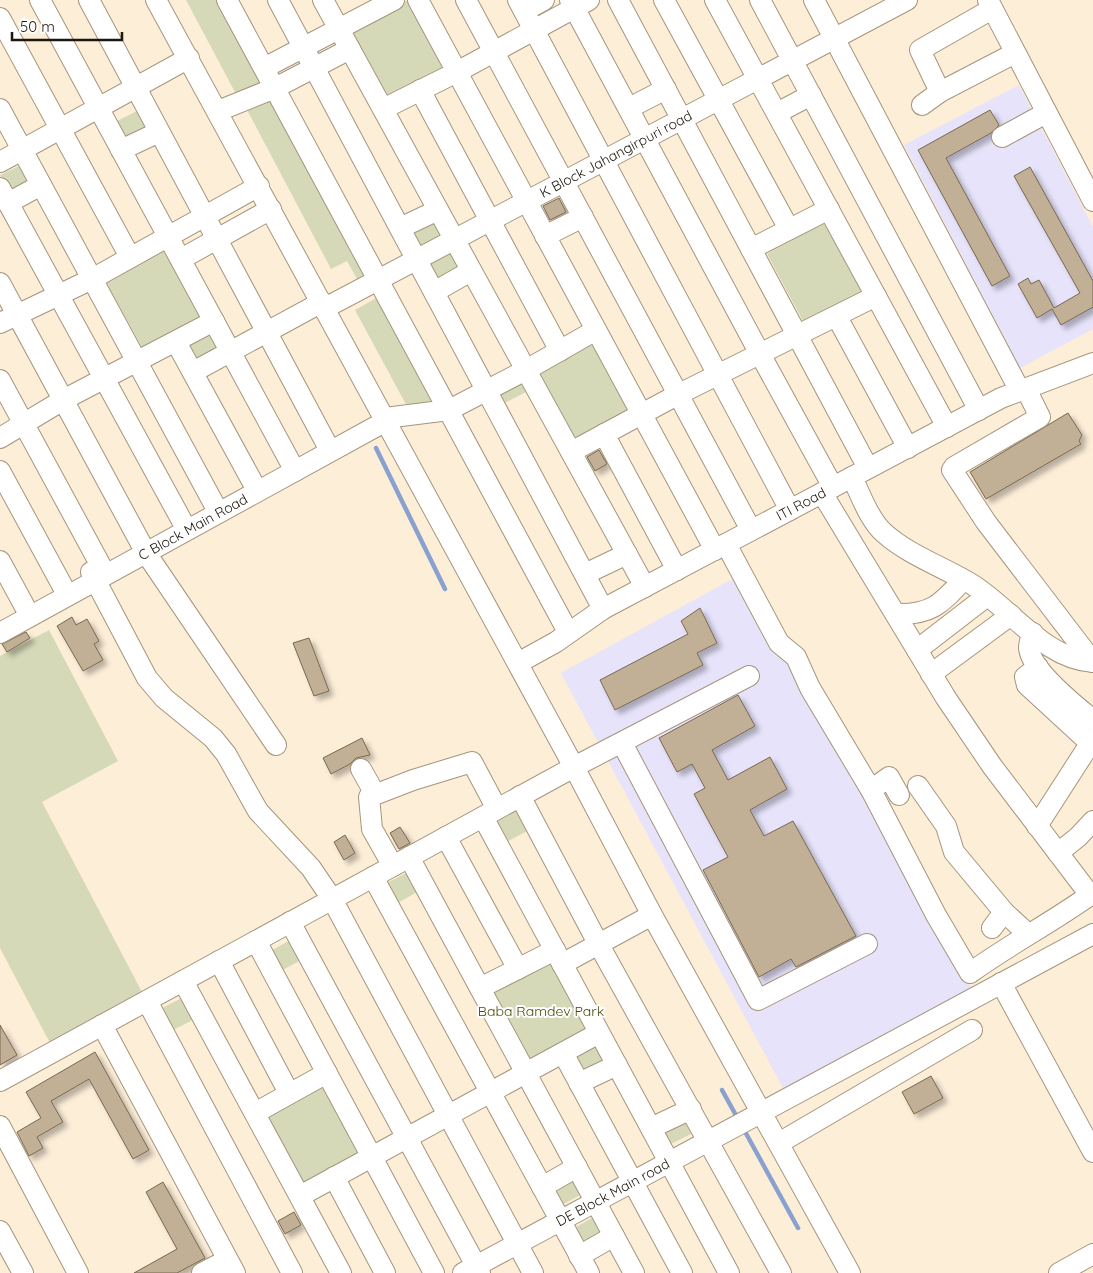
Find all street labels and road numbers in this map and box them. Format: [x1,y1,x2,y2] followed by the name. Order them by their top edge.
[537,106,695,202] street label: K Block Jahangirpuri road
[773,483,829,525] street label: ITI Road
[135,490,251,564] street label: C Block Main Road
[553,1155,673,1230] street label: DE Block Main road

